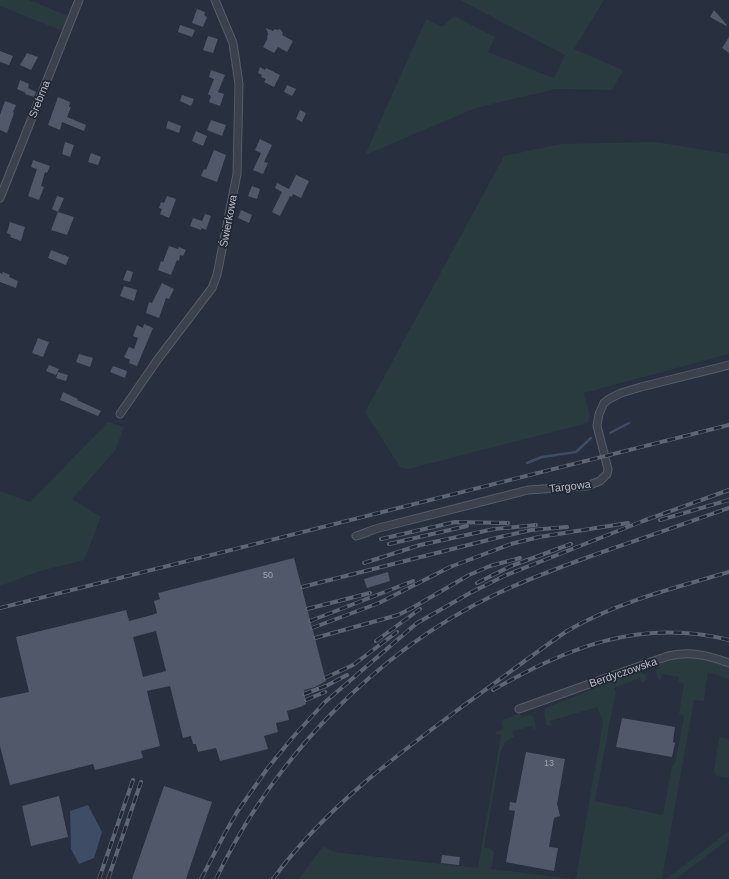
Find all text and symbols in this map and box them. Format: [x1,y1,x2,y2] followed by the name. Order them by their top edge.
[26,78,52,119] street label: Srebrna
[217,193,239,248] street label: Świerkowa
[549,477,592,494] street label: Targowa
[263,570,273,580] house number: 50
[588,654,659,689] street label: Berdyczowska
[544,758,554,768] house number: 13

